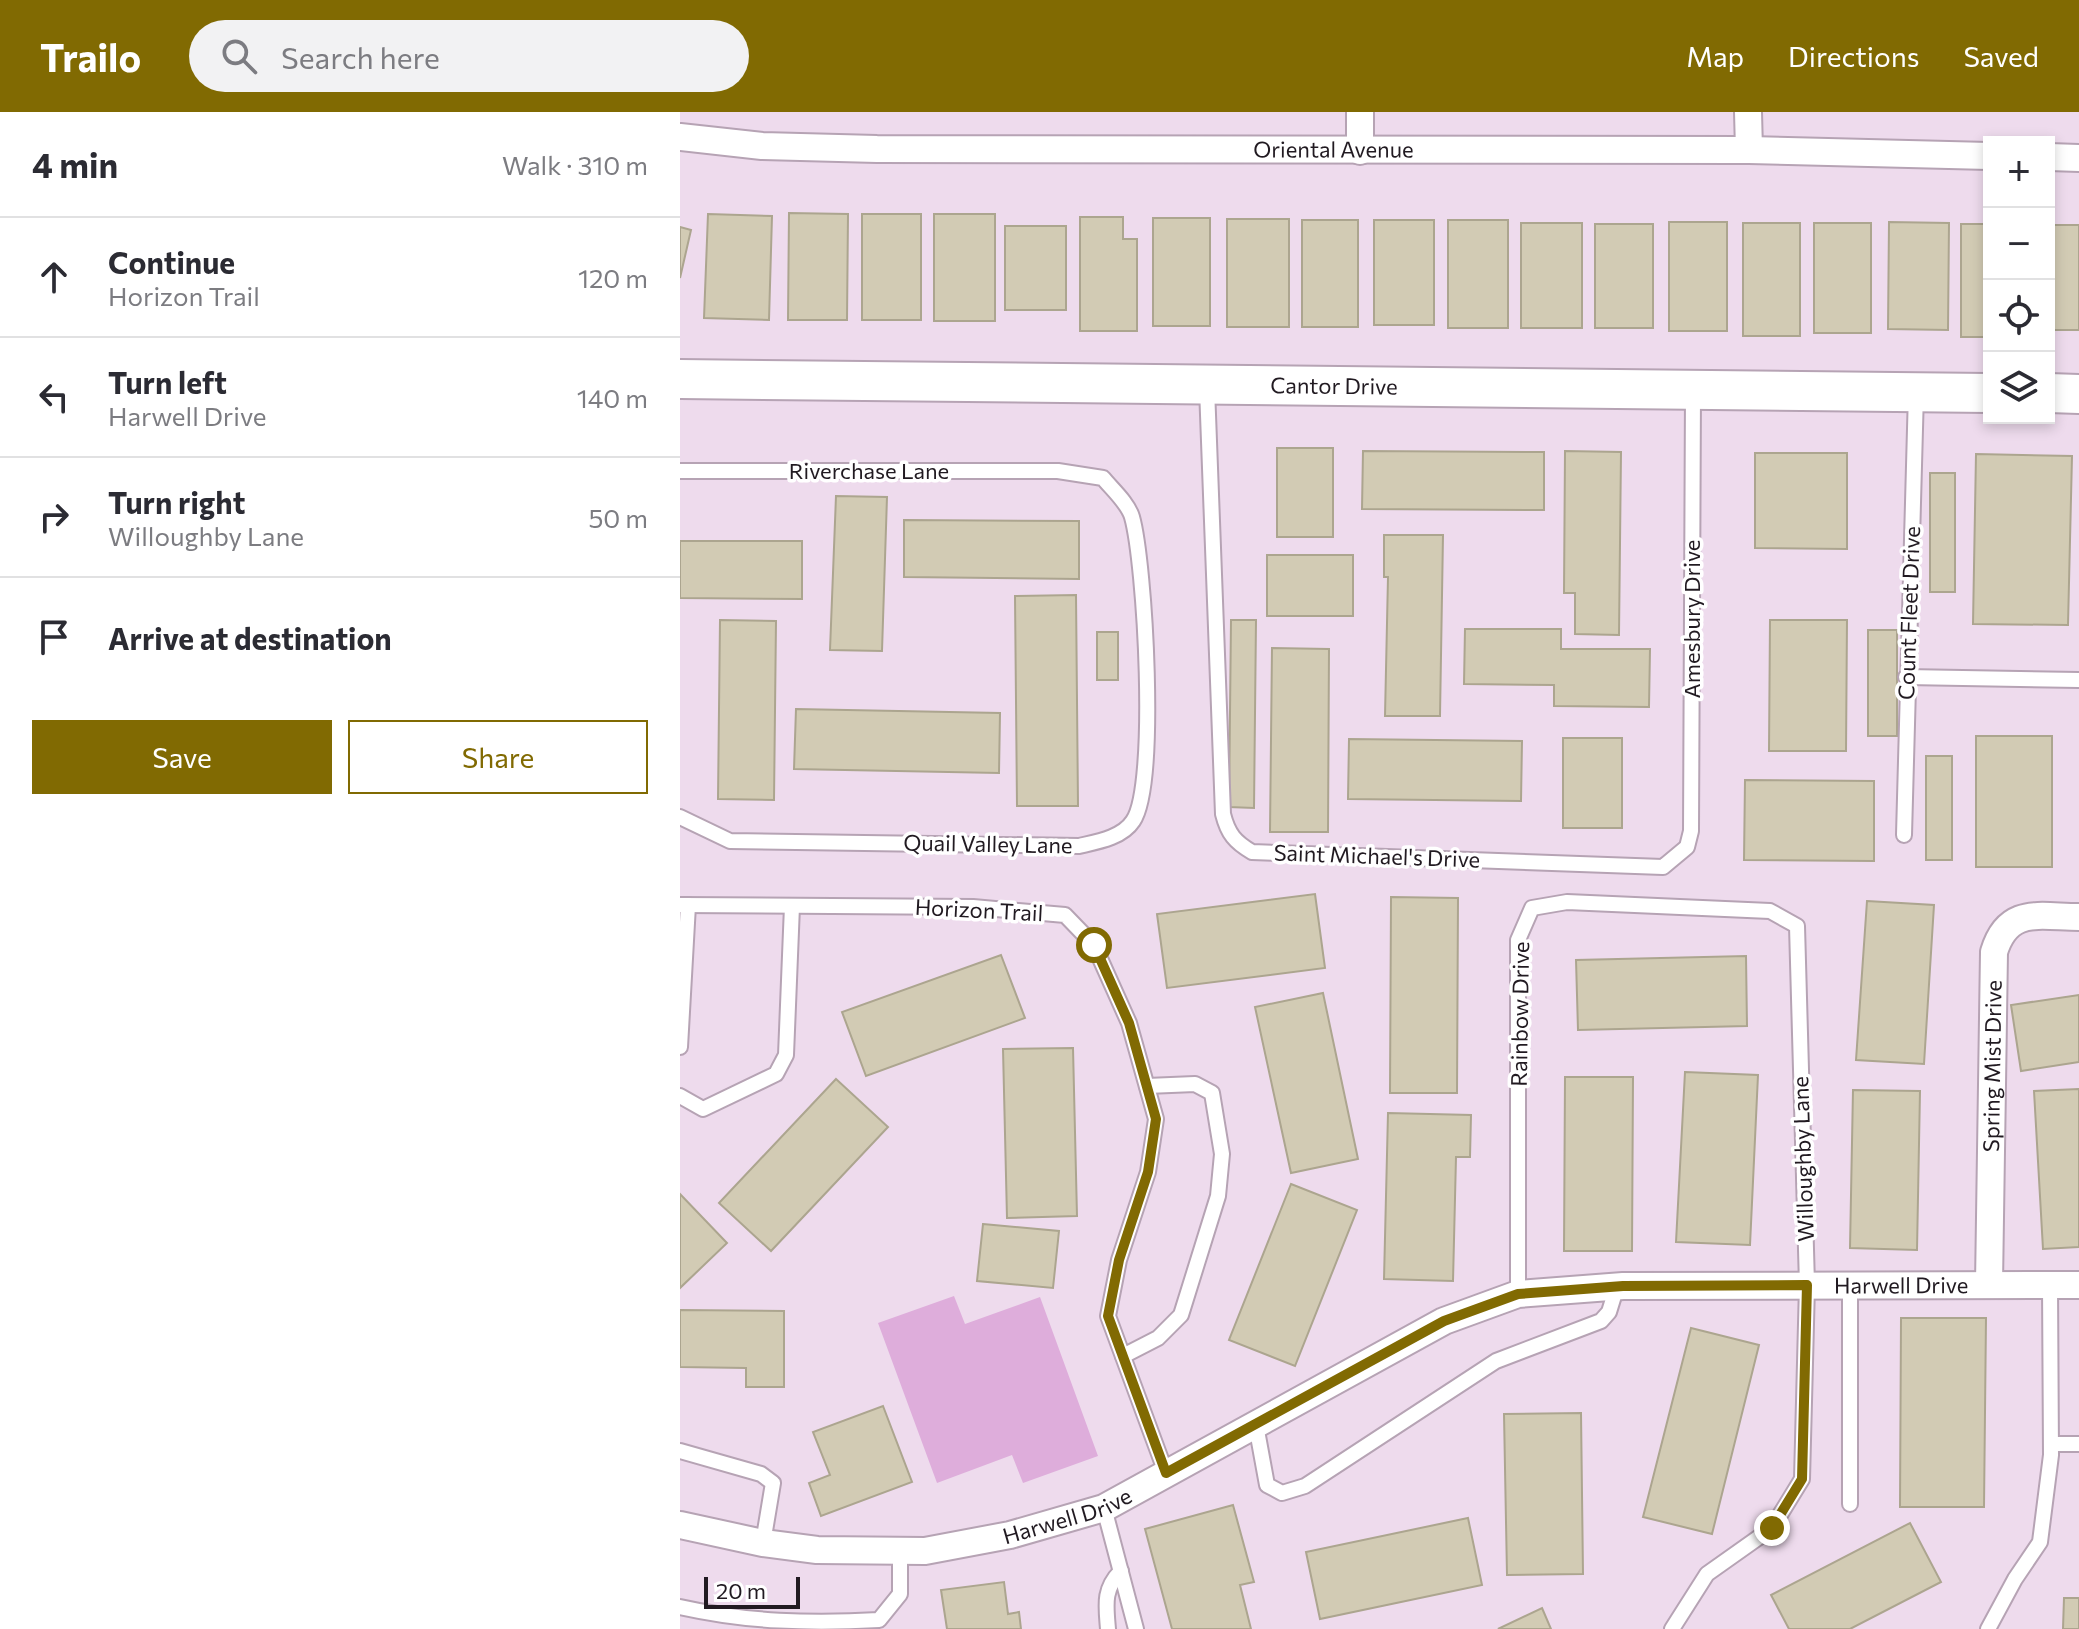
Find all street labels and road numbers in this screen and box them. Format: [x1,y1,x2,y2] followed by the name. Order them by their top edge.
[1253,135,1414,163] street label: Oriental Avenue
[1270,371,1398,400] street label: Cantor Drive
[789,457,949,484] street label: Riverchase Lane
[1892,526,1925,700] street label: Count Fleet Drive
[1678,540,1705,698] street label: Amesbury Drive
[903,829,1073,858] street label: Quail Valley Lane
[1273,838,1481,873] street label: Saint Michael's Drive
[914,893,1044,926] street label: Horizon Trail
[1505,941,1534,1087] street label: Rainbow Drive
[1977,980,2007,1152] street label: Spring Mist Drive
[1786,1076,1819,1242] street label: Willoughby Lane
[1834,1271,1968,1299] street label: Harwell Drive
[999,1482,1136,1549] street label: Harwell Drive

